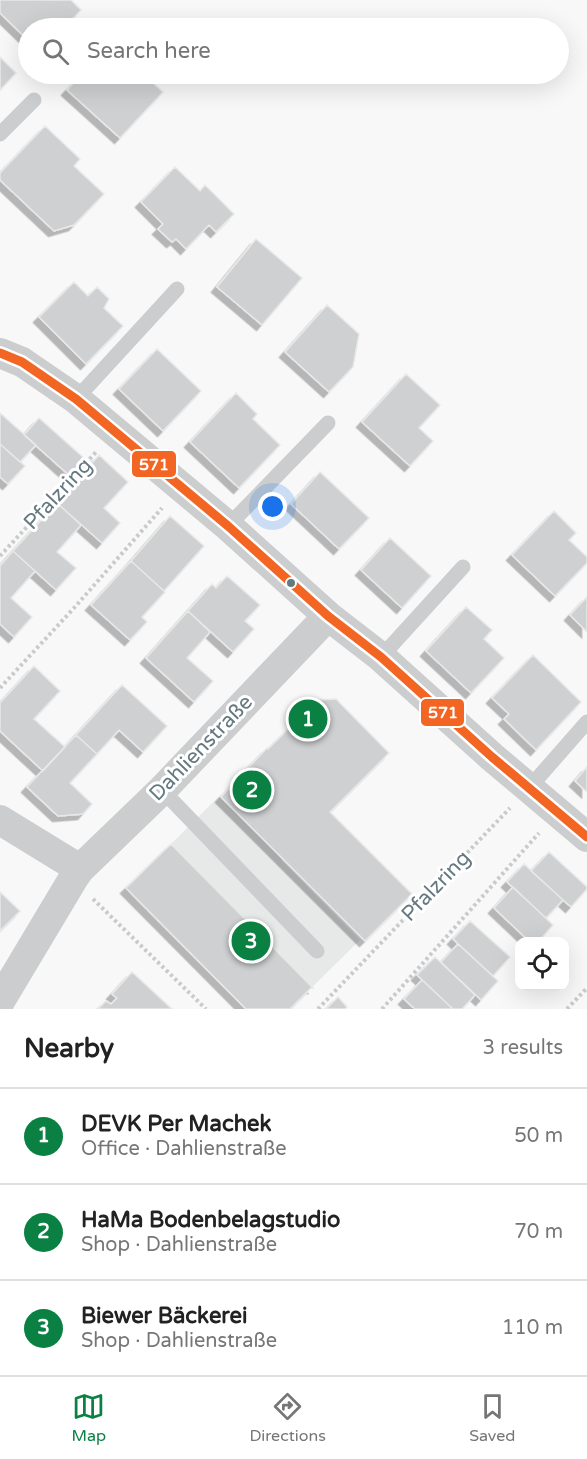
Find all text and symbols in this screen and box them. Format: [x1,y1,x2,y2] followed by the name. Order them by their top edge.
[18,18,569,84] search box
[39,35,72,68] icon: search
[87,38,211,64] text: Search here
[131,450,177,478] line badge: 571
[19,453,97,535] street label: Pfalzring
[139,455,169,475] text: 571
[258,492,287,521] your location
[285,577,297,589] unlabelled marker
[144,690,258,806] street label: Dahlienstraße
[288,696,328,742] pin: 1
[420,698,465,727] line badge: 571
[428,703,458,723] text: 571
[232,768,272,812] pin: 2
[396,845,476,927] street label: Pfalzring
[232,918,270,964] pin: 3
[515,937,569,991] map controls
[515,937,569,991] button: locate
[24,1033,114,1064] text: Nearby
[483,1036,563,1060] text: 3 results
[81,1111,272,1137] text: DEVK Per Machek
[37,1124,50,1148] text: 1
[514,1124,563,1148] text: 50 m
[81,1137,287,1161] text: Office · Dahlienstraße
[81,1207,340,1233] text: HaMa Bodenbelagstudio
[37,1220,50,1244] text: 2
[514,1220,563,1244] text: 70 m
[81,1233,277,1257] text: Shop · Dahlienstraße
[81,1303,247,1329] text: Biewer Bäckerei
[37,1316,50,1340] text: 3
[502,1316,563,1340] text: 110 m
[81,1329,277,1353] text: Shop · Dahlienstraße
[72,1390,106,1446] tab: Map
[249,1390,326,1446] tab: Directions
[469,1390,515,1446] tab: Saved

